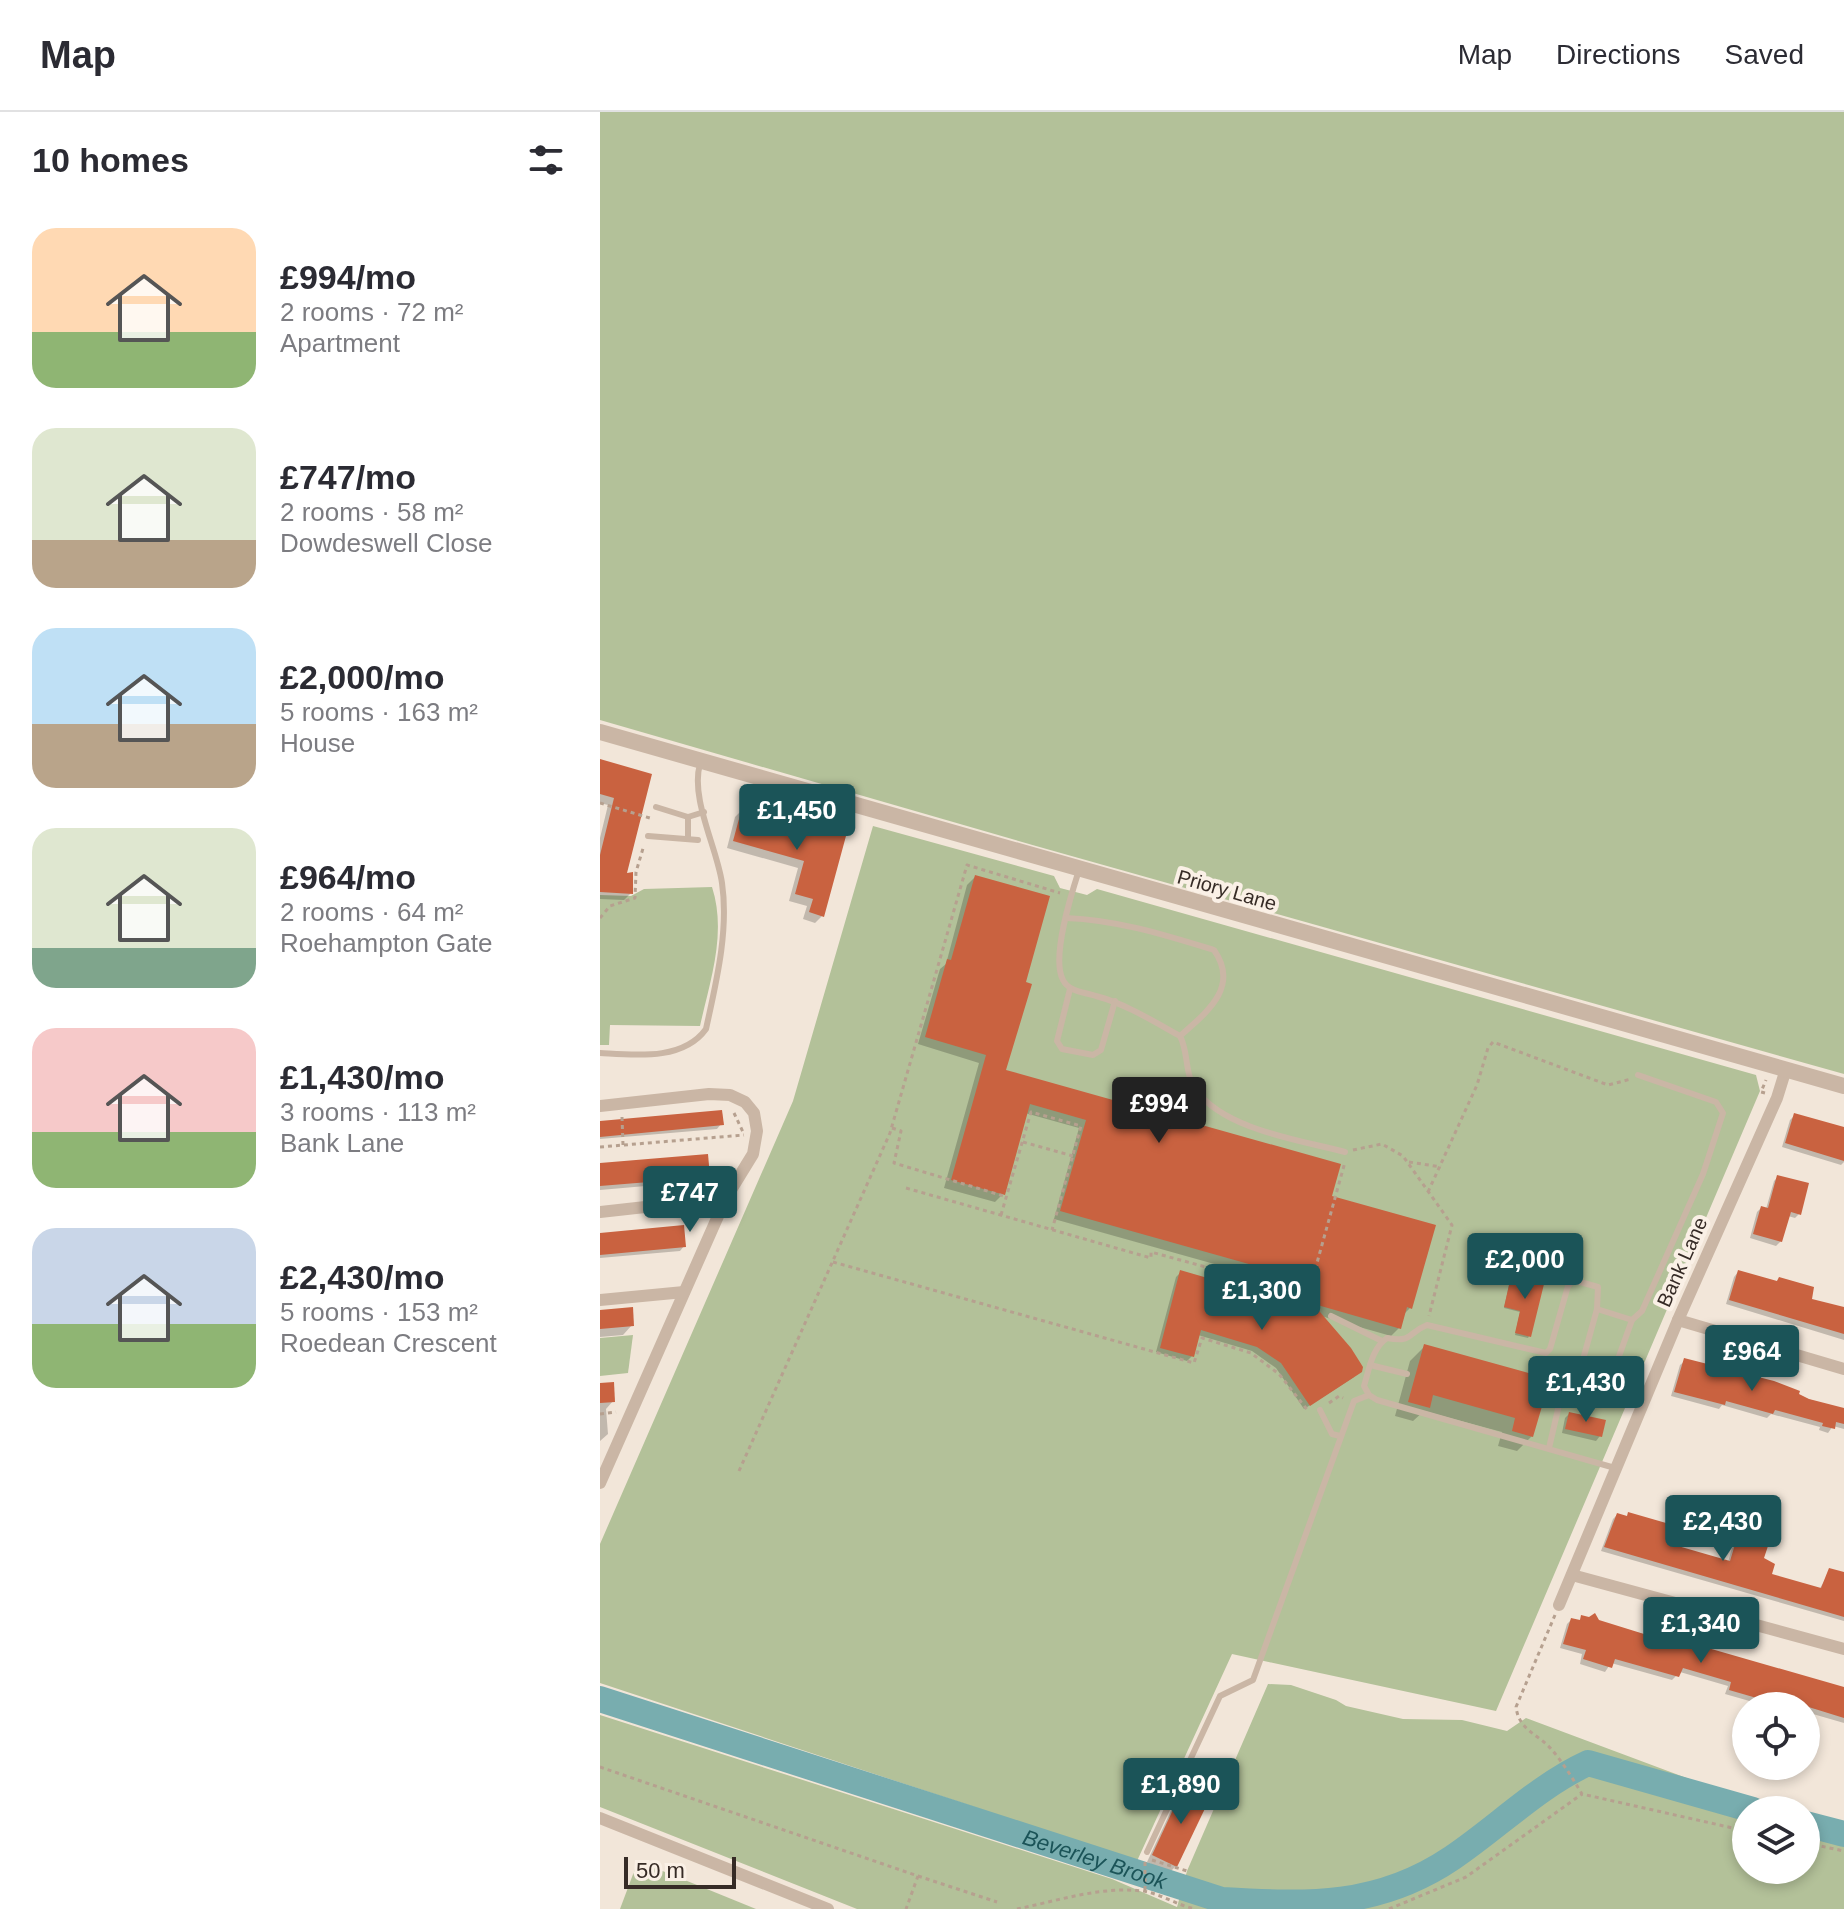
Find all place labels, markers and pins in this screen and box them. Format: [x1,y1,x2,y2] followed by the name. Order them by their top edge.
[732,784,862,852] pin: £1,450
[1112,1077,1206,1145] pin: £994
[643,1166,737,1234] pin: £747
[1460,1233,1590,1301] pin: £2,000
[1197,1264,1327,1332] pin: £1,300
[1705,1325,1799,1393] pin: £964
[1521,1356,1651,1424] pin: £1,430
[1658,1495,1788,1563] pin: £2,430
[1636,1597,1766,1665] pin: £1,340
[1116,1758,1246,1826] pin: £1,890

